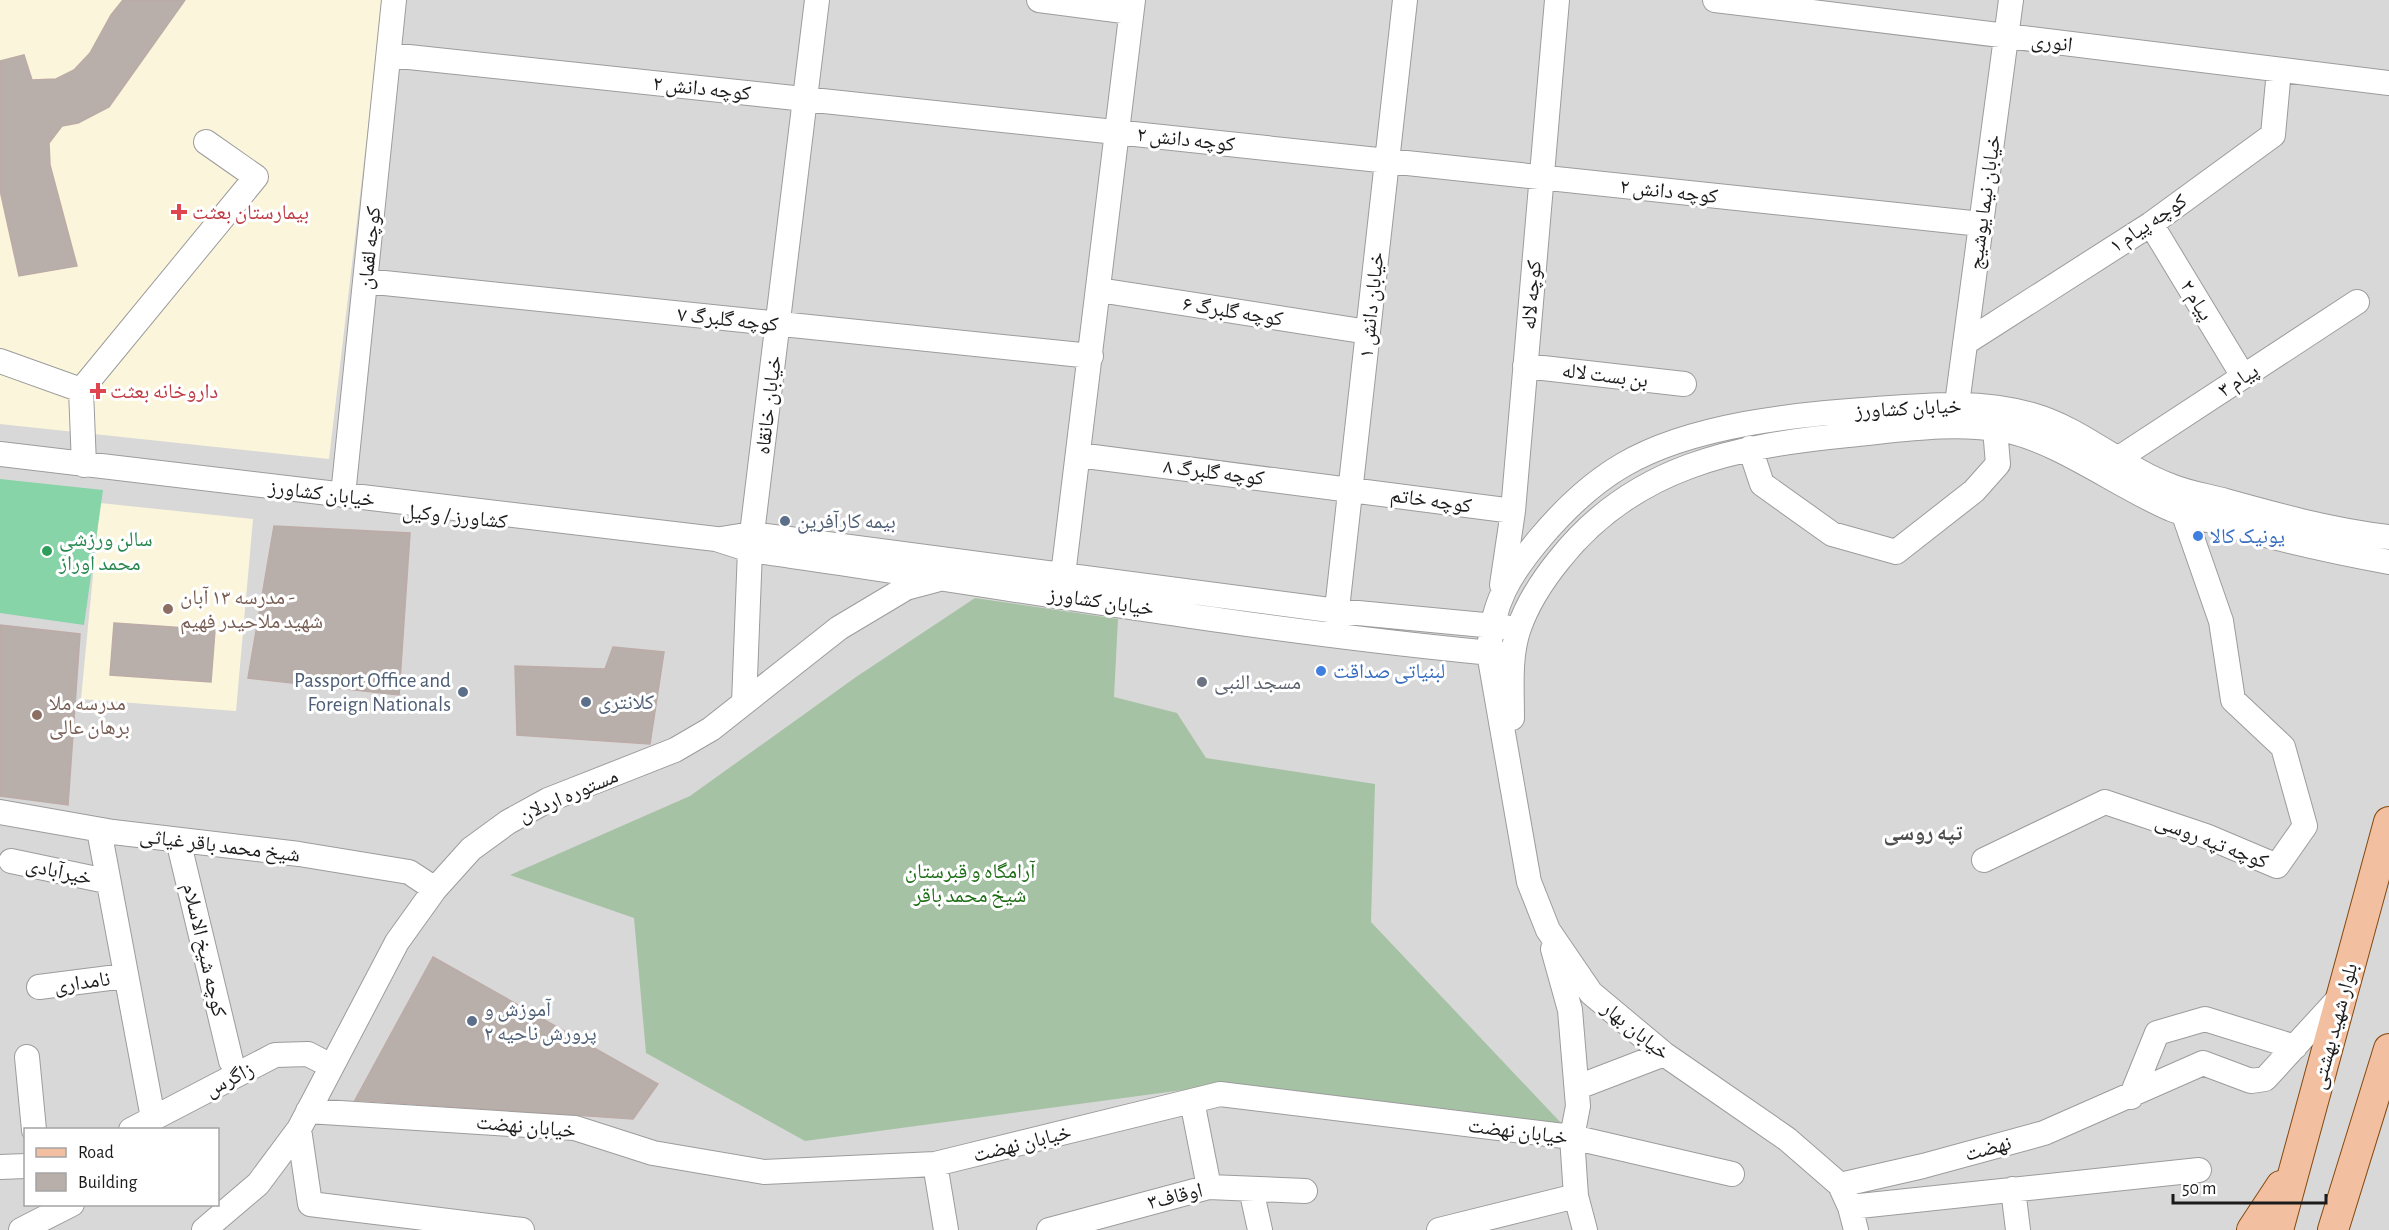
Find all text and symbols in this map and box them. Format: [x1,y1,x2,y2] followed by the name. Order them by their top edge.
[2030,30,2074,56] street label: انوری
[652,73,752,106] street label: کوچه دانش ۲
[1136,124,1236,157] street label: کوچه دانش ۲
[1965,133,2006,271] street label: خیابان نیما یوشیج
[1619,176,1719,209] street label: کوچه دانش ۲
[2106,190,2193,259] street label: کوچه پیام ۱
[192,202,309,224] place label: بیمارستان بعثت
[170,203,188,221] marker: بیمارستان بعثت
[355,205,385,291] street label: کوچه لقمان
[1355,251,1390,359] street label: خیابان دانش ۱
[1518,259,1546,331] street label: کوچه لاله
[2174,276,2217,326] street label: پیام ۲
[1181,293,1285,331] street label: کوچه گلبرگ ۶
[676,304,780,336] street label: کوچه گلبرگ ۷
[752,354,786,456] street label: خیابان خانقاه
[1560,360,1649,393] street label: بن بست لاله
[2214,360,2264,404] street label: پیام ۳
[110,381,218,403] place label: داروخانه بعثت
[91,384,105,398] marker: داروخانه بعثت
[1853,395,1962,423] street label: خیابان کشاورز
[1162,456,1266,490] street label: کوچه گلبرگ ۸
[266,476,376,511] street label: خیابان کشاورز
[1389,484,1473,520] street label: کوچه خاتم
[401,501,509,534] street label: کشاورز / وکیل
[797,510,896,534] place label: بیمه کارآفرین
[778,514,792,528] marker: بیمه کارآفرین
[2210,526,2285,547] place label: یونیک کالا
[58,529,153,574] place label: سالن ورزشی محمد اوراز
[2191,529,2205,543] marker: یونیک کالا
[40,544,54,558] marker: سالن ورزشی محمد اوراز
[1045,584,1155,620] street label: خیابان کشاورز
[180,586,323,635] place label: مدرسه ۱۳ آبان - شهید ملاحیدر فهیم
[161,602,175,616] marker: مدرسه ۱۳ آبان - شهید ملاحیدر فهیم
[1333,661,1445,684] place label: لبنیاتی ‌صداقت
[1314,664,1328,678] marker: لبنیاتی ‌صداقت
[294,670,451,715] place label: Passport Office and Foreign Nationals
[1214,672,1301,695] place label: مسجد النبی
[1195,675,1209,689] marker: مسجد النبی
[456,685,470,699] marker: Passport Office and Foreign Nationals
[598,692,655,714] place label: کلانتری
[49,693,130,740] place label: مدرسه ملا برهان عالی
[579,695,593,709] marker: کلانتری
[30,708,44,722] marker: مدرسه ملا برهان عالی
[515,765,621,827] street label: مستوره اردلان
[2152,810,2271,875] street label: کوچه تپه روسی
[1884,822,1963,846] district label: تپه روسی
[138,825,301,868] street label: شیخ محمد باقر غیاثی
[24,853,94,890] street label: خیرآبادی
[905,860,1036,908] park label: آرامگاه و قبرستان شیخ محمد باقر
[176,881,230,1020] street label: کوچه شیخ الاسلام
[2308,961,2363,1092] street label: بلوار شهید بهشتی
[53,968,112,998] street label: نامداری
[1596,996,1673,1065] street label: خیابان بهار
[484,998,597,1046] place label: آموزش و پرورش ناحیه ۲
[465,1014,479,1028] marker: آموزش و پرورش ناحیه ۲
[201,1058,258,1102] street label: زاگرس
[475,1112,577,1142] street label: خیابان نهضت
[1467,1115,1569,1149] street label: خیابان نهضت
[971,1121,1074,1167] street label: خیابان نهضت
[24,1128,219,1206] legend
[1963,1132,2014,1166] street label: نهضت
[78,1144,114,1162] text: Road
[2173,1167,2326,1205] scale bar
[78,1174,138,1192] text: Building
[1145,1179,1205,1213] street label: اوقاف۳
[2182,1180,2216,1198] text: 50 m

